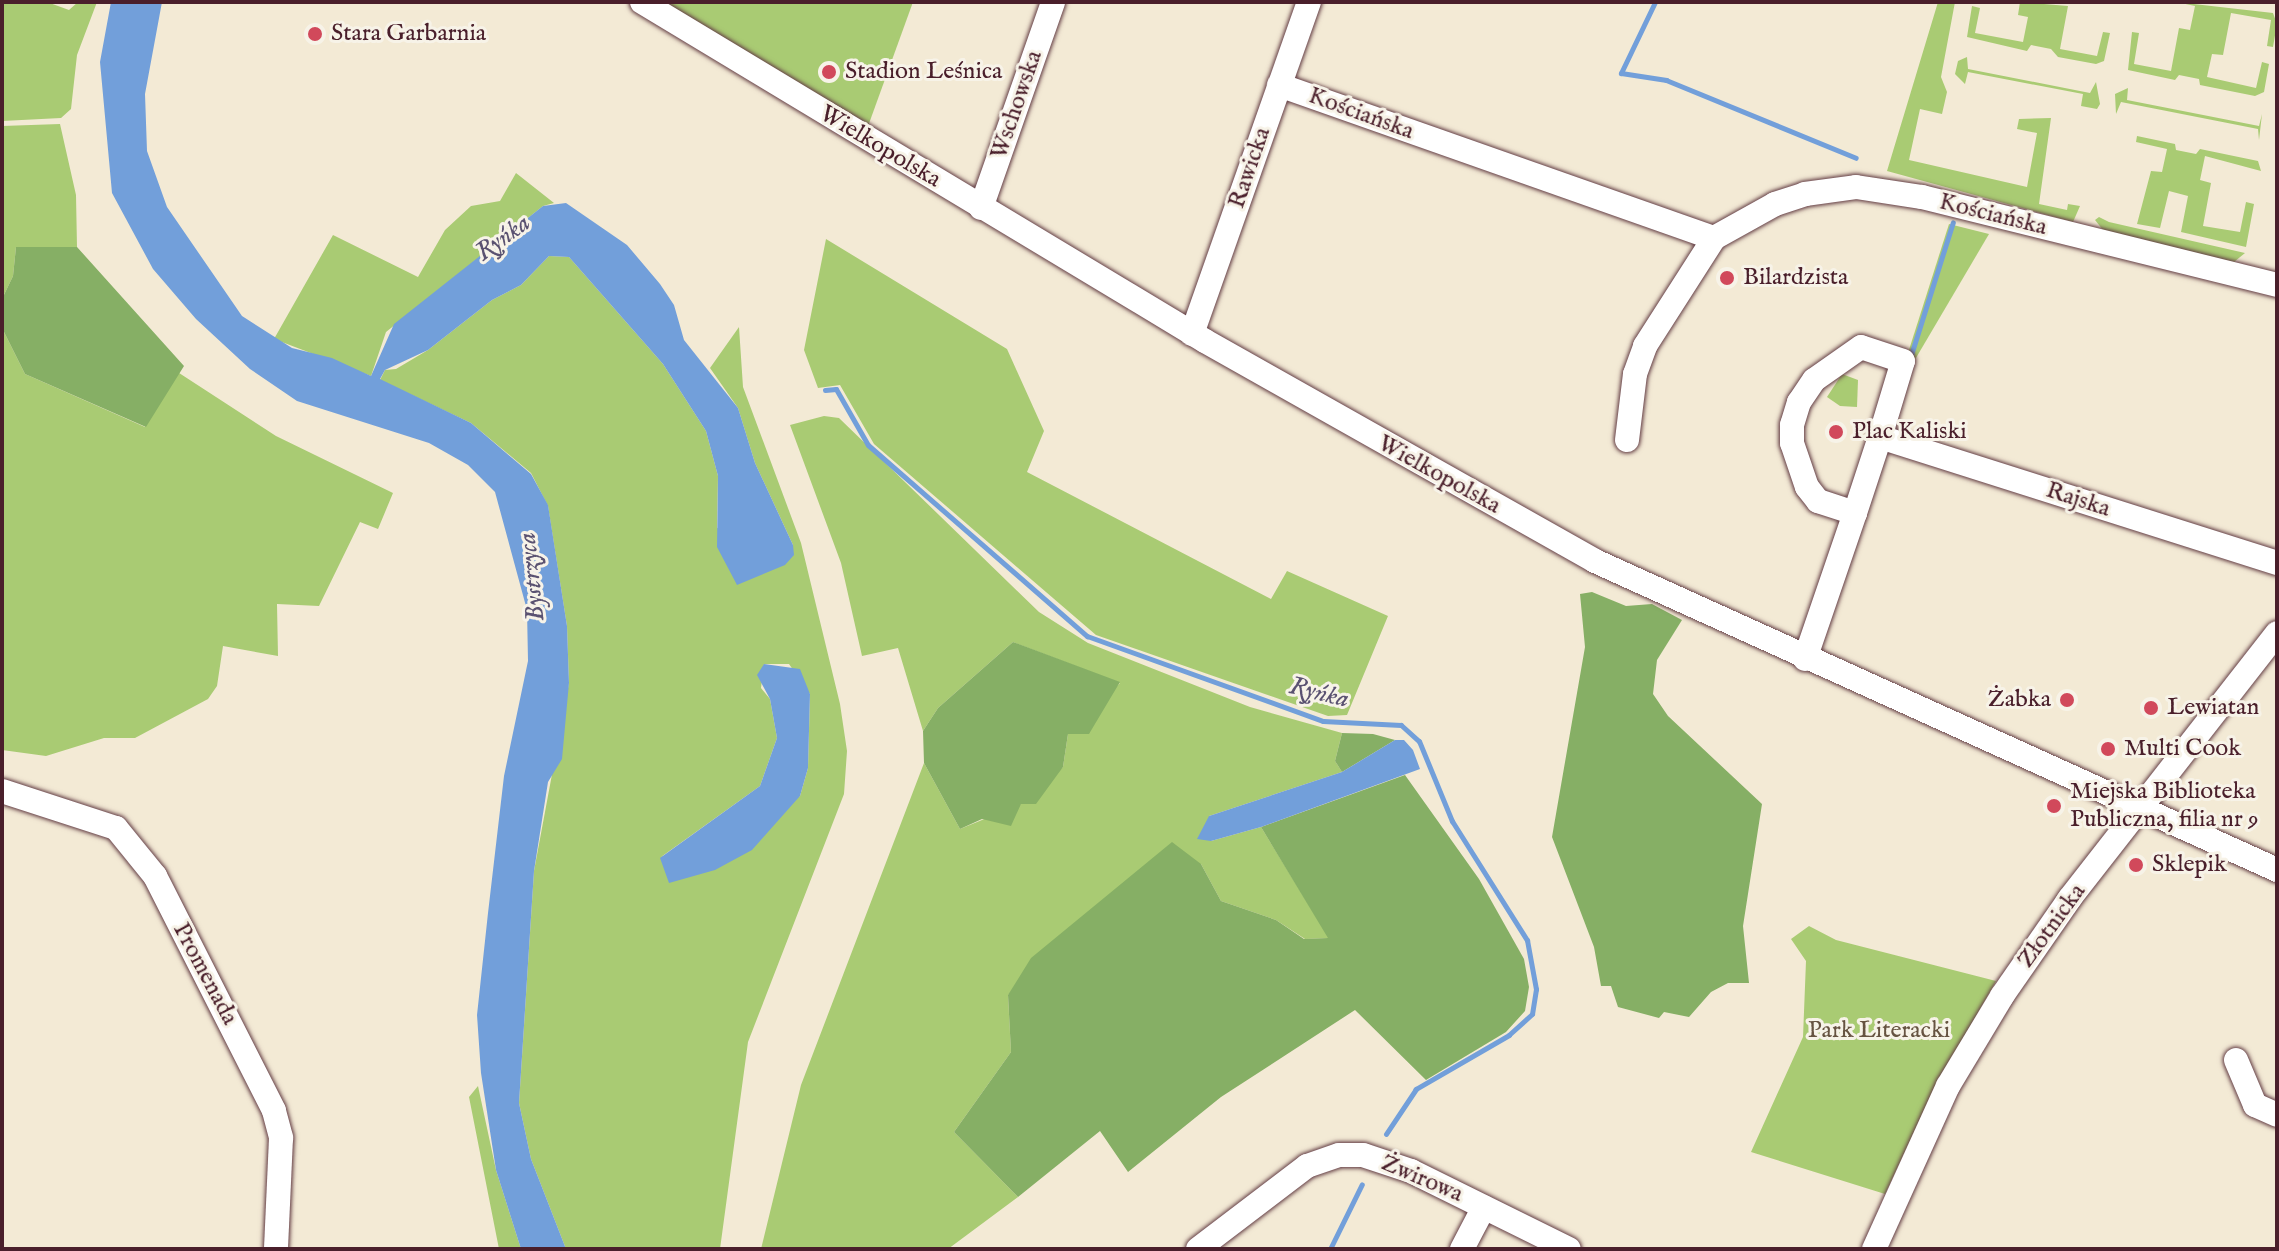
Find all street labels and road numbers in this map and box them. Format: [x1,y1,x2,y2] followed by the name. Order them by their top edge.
[985,47,1049,163] street label: Wschowska
[1304,82,1418,146] street label: Kościańska
[814,100,946,194] street label: Wielkopolska
[1223,124,1277,212] street label: Rawicka
[1936,188,2050,242] street label: Kościańska
[1372,429,1506,521] street label: Wielkopolska
[2042,476,2114,524] street label: Rajska
[2012,878,2092,974] street label: Złotnicka
[166,918,244,1030] street label: Promenada
[1377,1149,1467,1209] street label: Żwirowa

